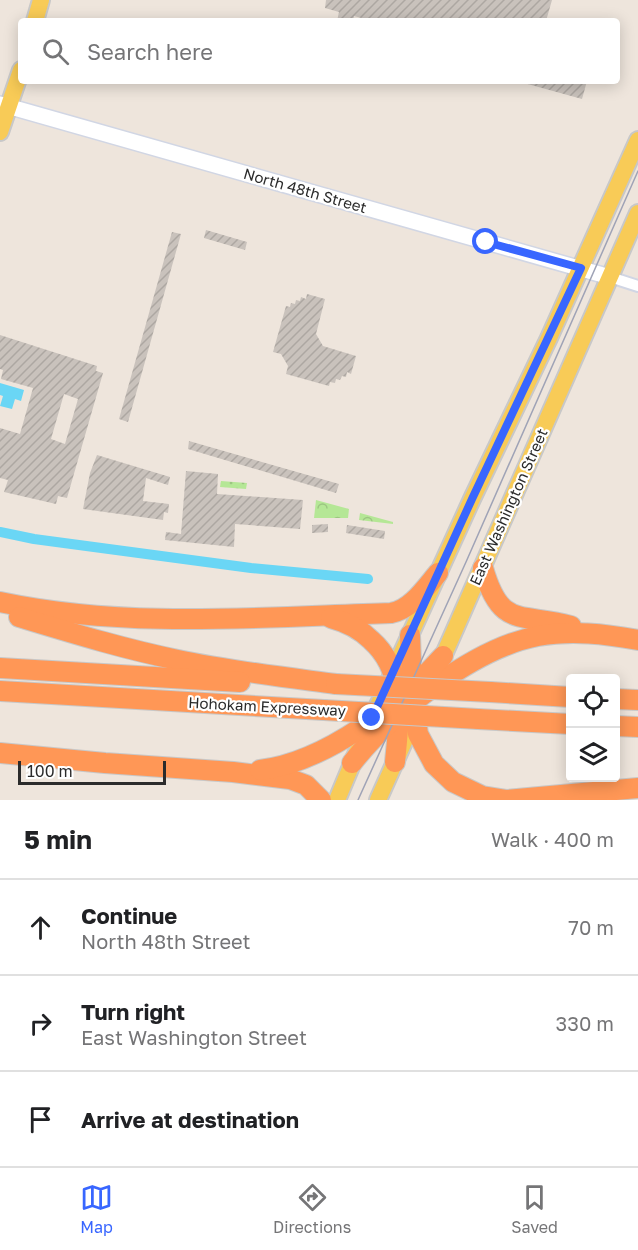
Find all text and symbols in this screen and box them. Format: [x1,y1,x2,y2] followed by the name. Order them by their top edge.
[18,18,620,84] search box
[39,35,72,68] icon: search
[87,38,213,65] text: Search here
[242,164,369,216] street label: North 48th Street
[472,228,498,254] route start
[465,426,551,588] street label: East Washington Street
[566,674,620,782] map controls
[566,674,620,728] button: locate
[188,693,347,719] street label: Hohokam Expressway
[358,704,384,730] route end
[566,728,620,782] button: layers
[18,758,166,786] scale bar
[27,761,73,781] text: 100 m
[24,824,92,855] text: 5 min
[491,827,614,851] text: Walk · 400 m
[81,902,177,929] text: Continue
[24,911,57,944] icon: ahead
[568,915,614,939] text: 70 m
[81,929,251,953] text: North 48th Street
[81,998,185,1025] text: Turn right
[24,1007,57,1040] icon: right
[556,1011,614,1035] text: 330 m
[81,1025,307,1049] text: East Washington Street
[24,1103,57,1136] icon: arrive
[81,1106,299,1133] text: Arrive at destination
[80,1181,113,1237] tab: Map
[273,1181,351,1237] tab: Directions
[511,1181,558,1237] tab: Saved

